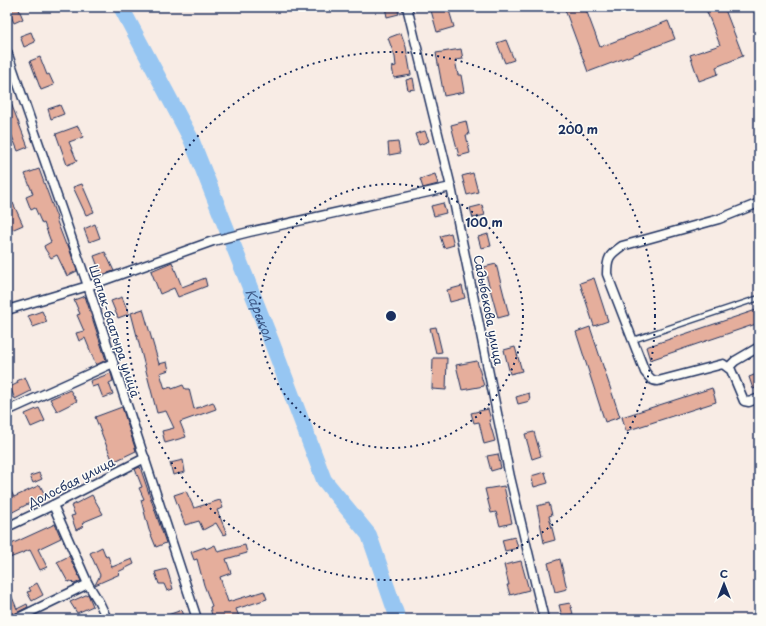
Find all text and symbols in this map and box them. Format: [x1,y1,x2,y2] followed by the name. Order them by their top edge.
[558,120,598,138] text: 200 m
[465,213,503,231] text: 100 m
[469,253,509,367] street label: Садыбекова улица
[85,262,145,400] street label: Шапак-баатыра улица
[242,285,280,343] water label: Каракол
[384,309,398,323] centre of rings
[23,452,118,512] street label: Долосбая улица
[704,564,744,604] north arrow
[720,565,728,582] text: С

